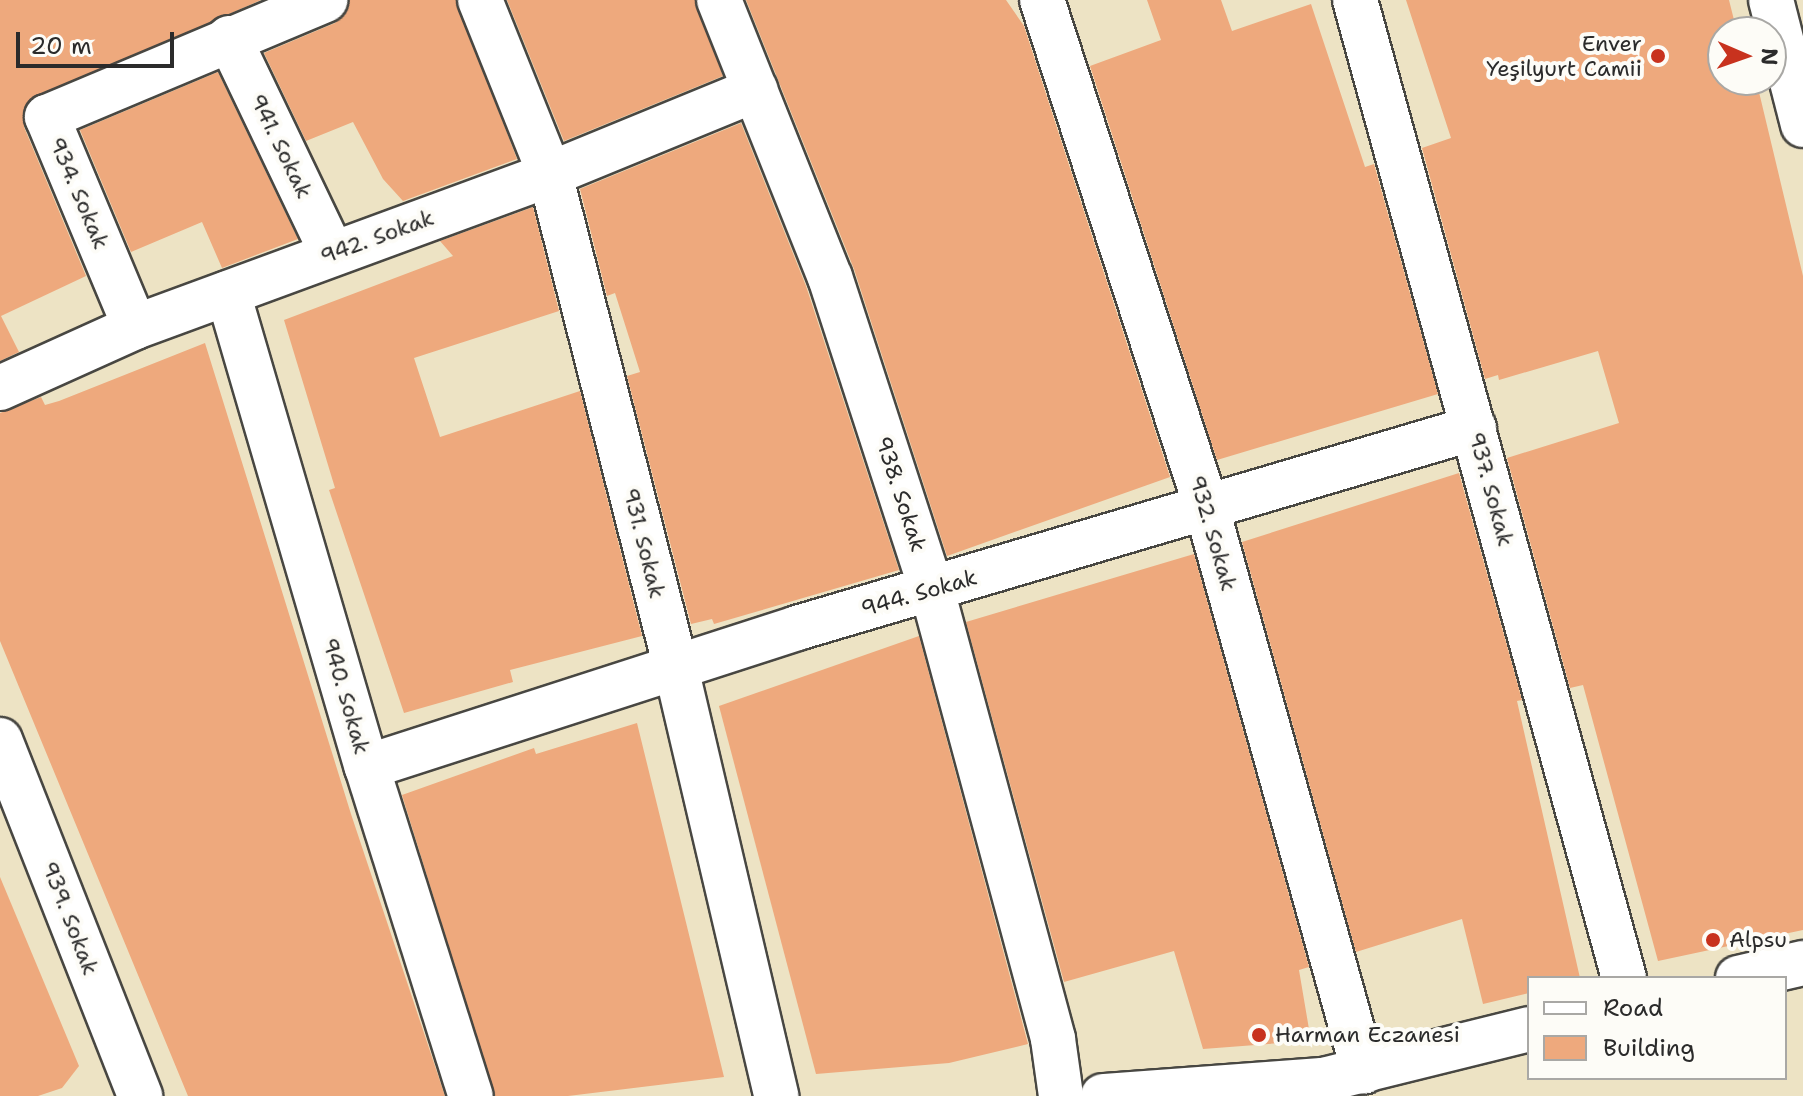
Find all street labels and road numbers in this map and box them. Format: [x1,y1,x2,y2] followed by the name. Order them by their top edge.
[244,89,318,203] street label: 941. Sokak
[44,133,114,253] street label: 934. Sokak
[316,204,438,270] street label: 942. Sokak
[1463,429,1519,549] street label: 937. Sokak
[870,433,932,555] street label: 938. Sokak
[1184,472,1242,594] street label: 932. Sokak
[618,485,670,601] street label: 931. Sokak
[858,564,980,622] street label: 944. Sokak
[317,635,375,757] street label: 940. Sokak
[36,857,104,979] street label: 939. Sokak

